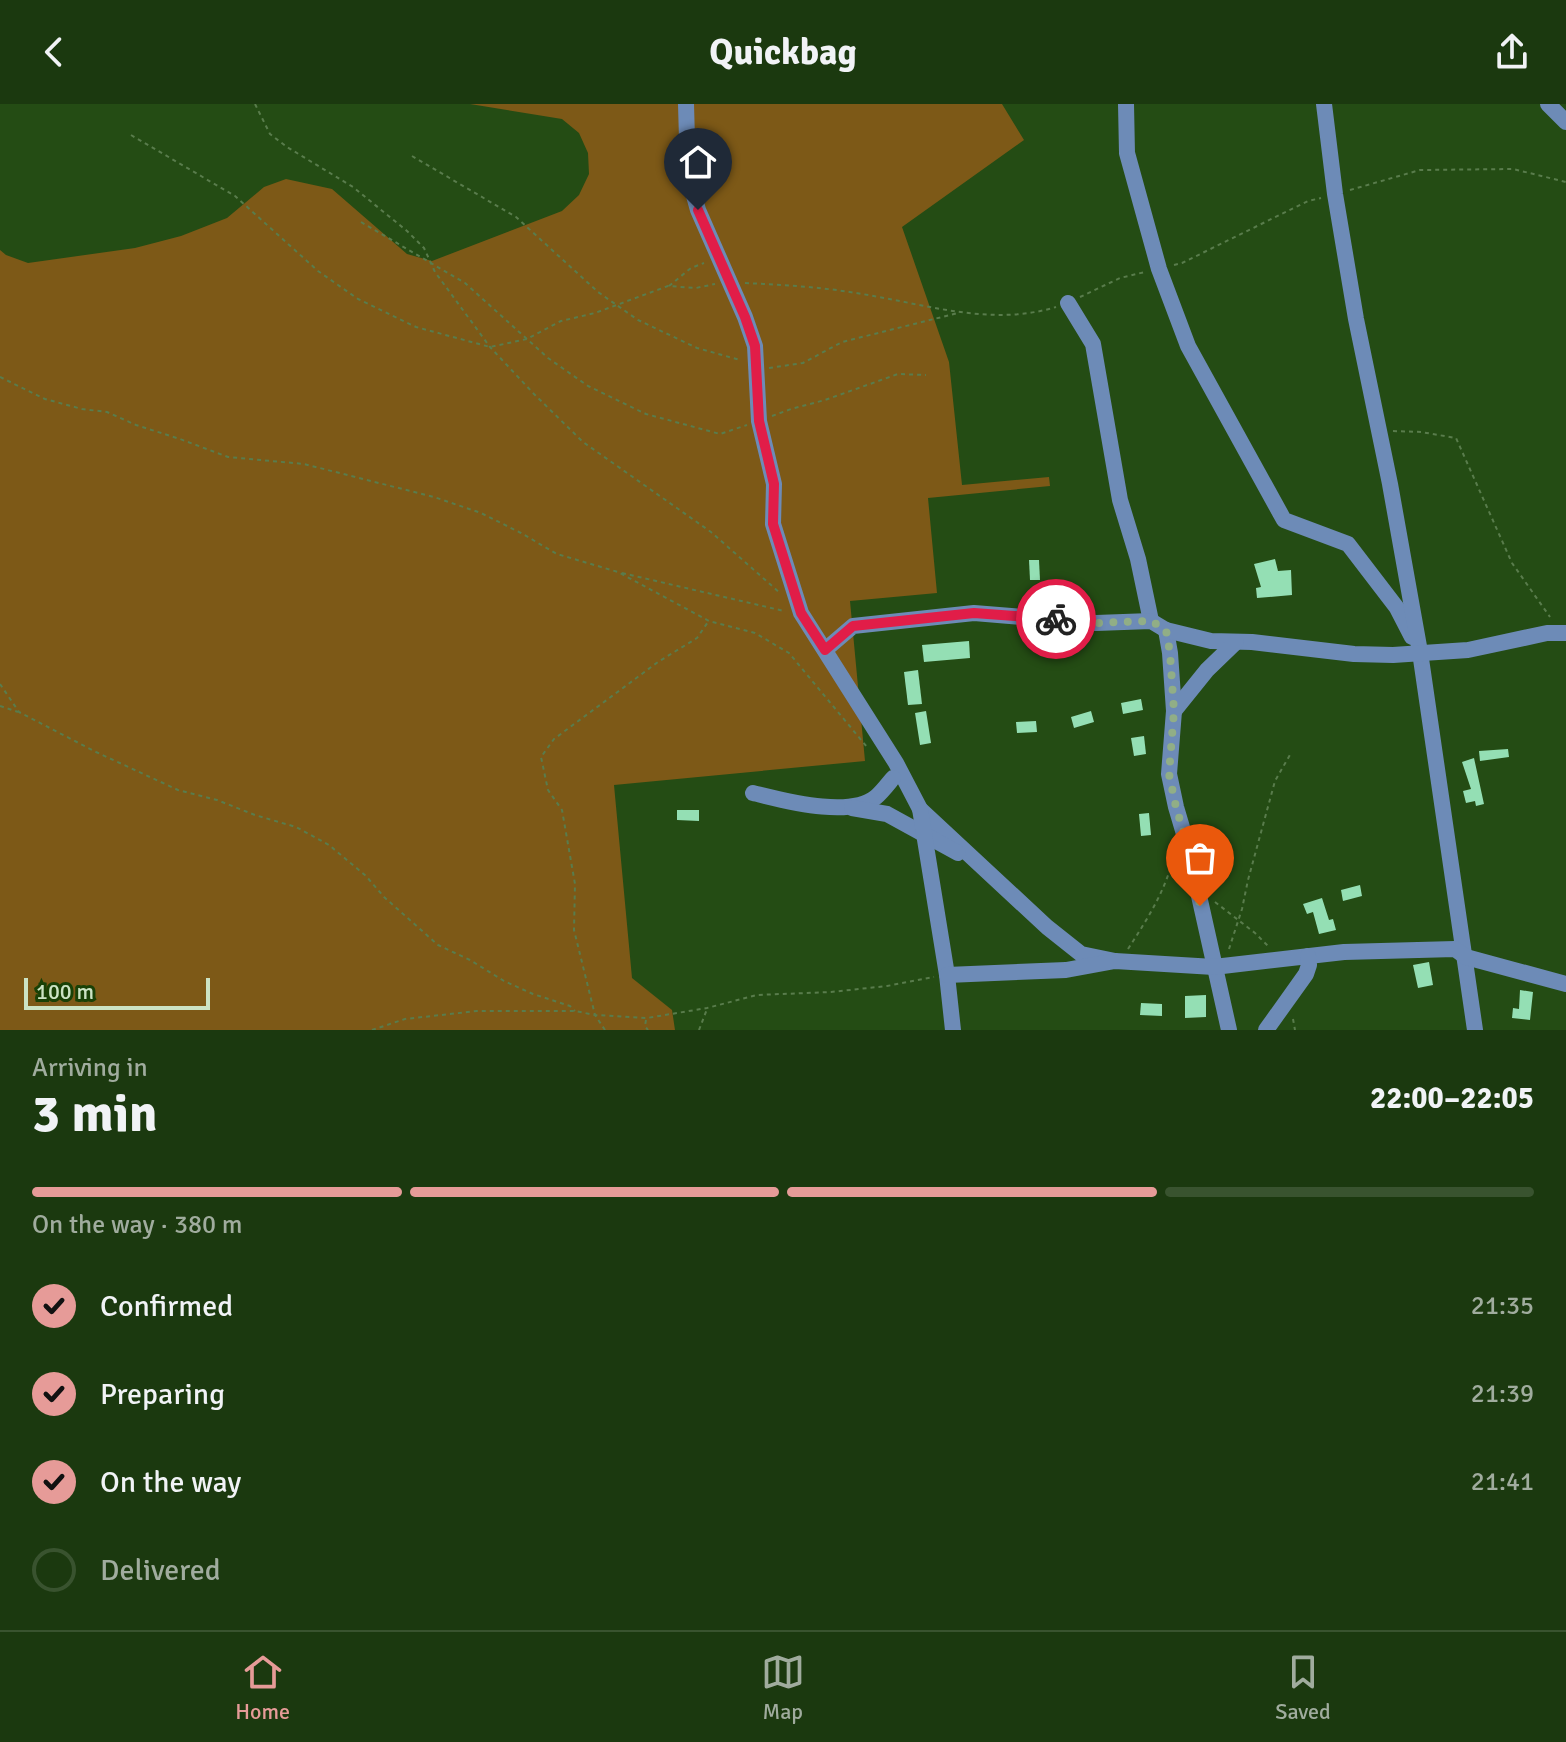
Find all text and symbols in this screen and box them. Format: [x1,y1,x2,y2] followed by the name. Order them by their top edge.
[32,30,76,74] icon: back
[709,30,857,75] text: Quickbag
[1490,30,1534,74] icon: share
[664,128,732,210] pin
[676,140,720,184] icon: home
[1016,579,1096,659] courier
[1034,597,1078,641] icon: bike
[1166,824,1234,906] pin
[1178,836,1222,880] icon: bag
[24,974,210,1010] scale bar
[36,978,94,1005] text: 100 m
[32,1052,148,1084] text: Arriving in
[1370,1080,1534,1117] text: 22:00–22:05
[32,1082,158,1146] text: 3 min
[32,1209,242,1241] text: On the way · 380 m
[32,1284,76,1328] icon: check
[100,1288,233,1325] text: Confirmed
[1471,1290,1534,1322] text: 21:35
[32,1372,76,1416] icon: check
[100,1376,225,1413] text: Preparing
[1471,1378,1534,1410] text: 21:39
[32,1460,76,1504] icon: check
[100,1464,241,1501] text: On the way
[1471,1466,1534,1498] text: 21:41
[100,1552,221,1589] text: Delivered
[235,1650,290,1725] tab: Home
[761,1650,805,1725] tab: Map
[1275,1650,1331,1725] tab: Saved

